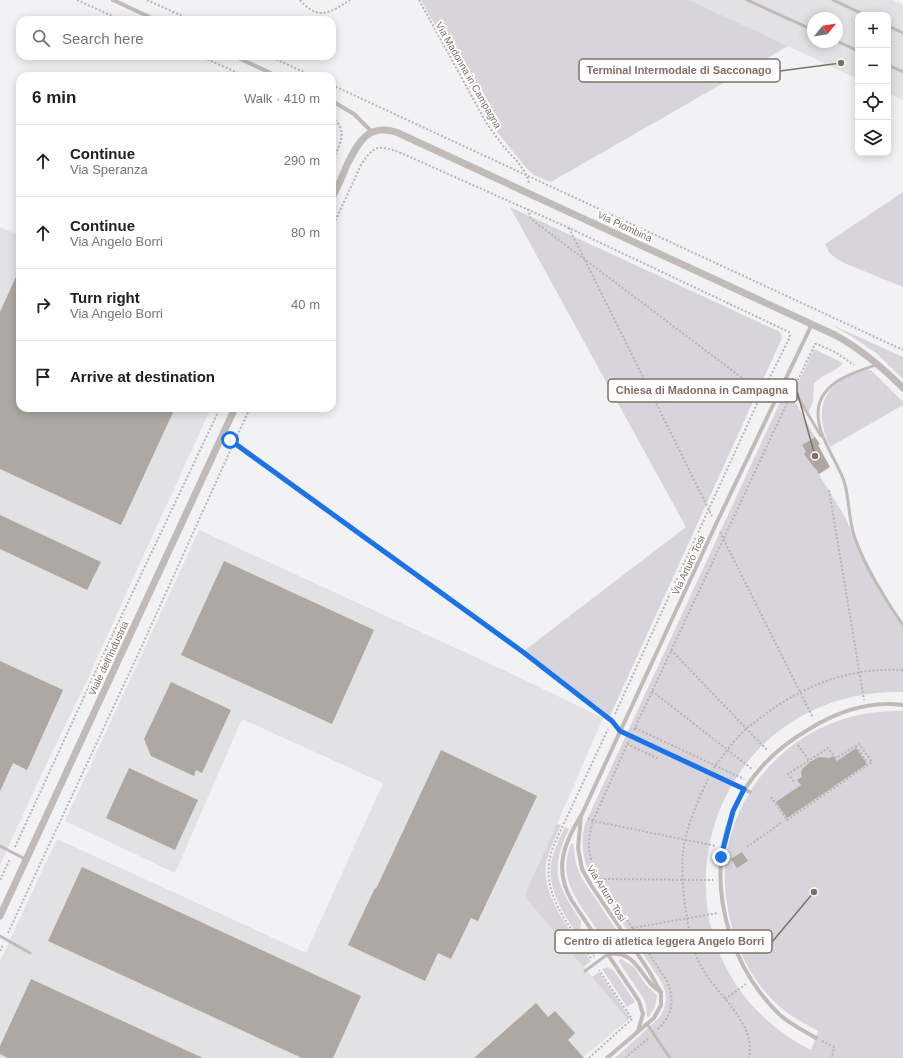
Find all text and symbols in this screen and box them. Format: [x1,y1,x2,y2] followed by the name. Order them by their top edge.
[807,12,843,48] north arrow
[855,12,891,156] map controls
[855,12,891,48] button: +
[16,16,336,60] search box
[434,20,504,131] street label: Via Madonna in Campagna
[30,27,52,49] icon: search
[62,30,144,47] text: Search here
[855,48,891,84] button: −
[579,59,780,82] callout: Terminal Intermodale di Sacconago
[586,64,772,76] text: Terminal Intermodale di Sacconago
[855,84,891,120] button: locate
[32,88,76,107] text: 6 min
[244,91,320,106] text: Walk · 410 m
[855,120,891,156] button: layers
[70,145,135,162] text: Continue
[32,150,54,172] icon: ahead
[284,153,320,168] text: 290 m
[70,162,148,177] text: Via Speranza
[596,209,654,244] street label: Via Piombina
[70,217,135,234] text: Continue
[32,222,54,244] icon: ahead
[291,225,320,240] text: 80 m
[70,234,163,249] text: Via Angelo Borri
[70,289,140,306] text: Turn right
[32,294,54,316] icon: right
[291,297,320,312] text: 40 m
[70,306,163,321] text: Via Angelo Borri
[32,366,54,388] icon: arrive
[70,368,215,385] text: Arrive at destination
[608,379,797,402] callout: Chiesa di Madonna in Campagna
[616,384,789,396] text: Chiesa di Madonna in Campagna
[221,431,239,449] route start
[670,534,707,597] street label: Via Arturo Tosi
[86,619,131,697] street label: Viale dell'Industria
[712,848,730,866] route end
[585,863,628,923] street label: Via Arturo Tosi
[555,930,772,953] callout: Centro di atletica leggera Angelo Borri
[564,935,764,947] text: Centro di atletica leggera Angelo Borri

